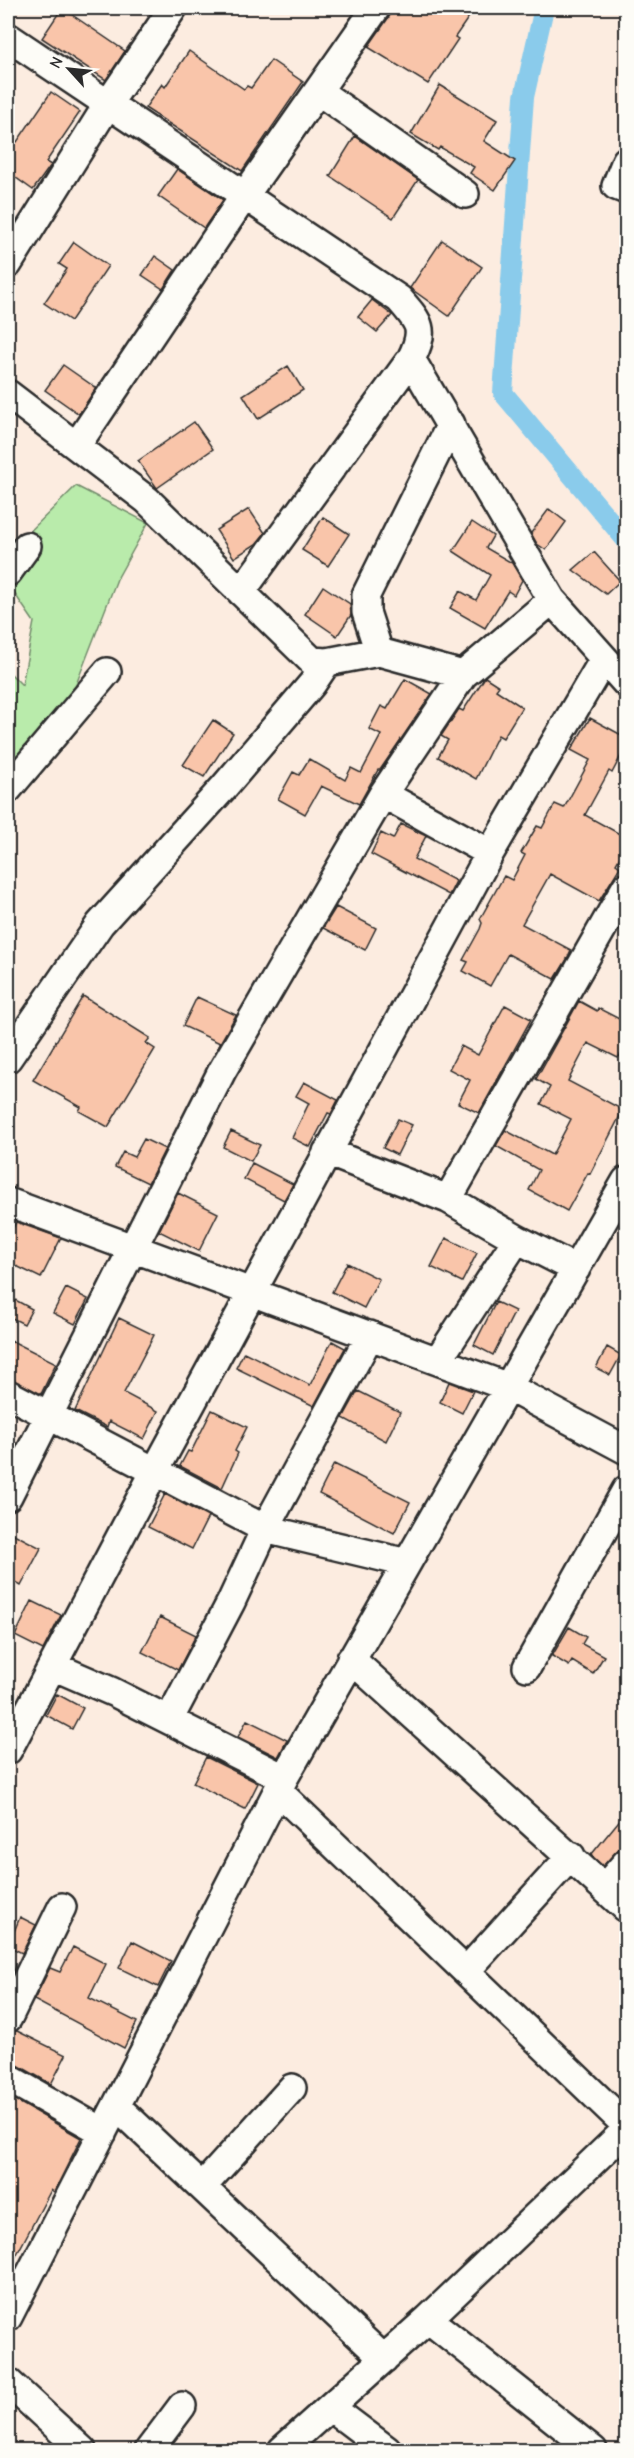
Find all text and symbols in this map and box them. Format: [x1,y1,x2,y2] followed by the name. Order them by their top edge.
[39,39,99,99] north arrow
[46,54,67,71] text: N

